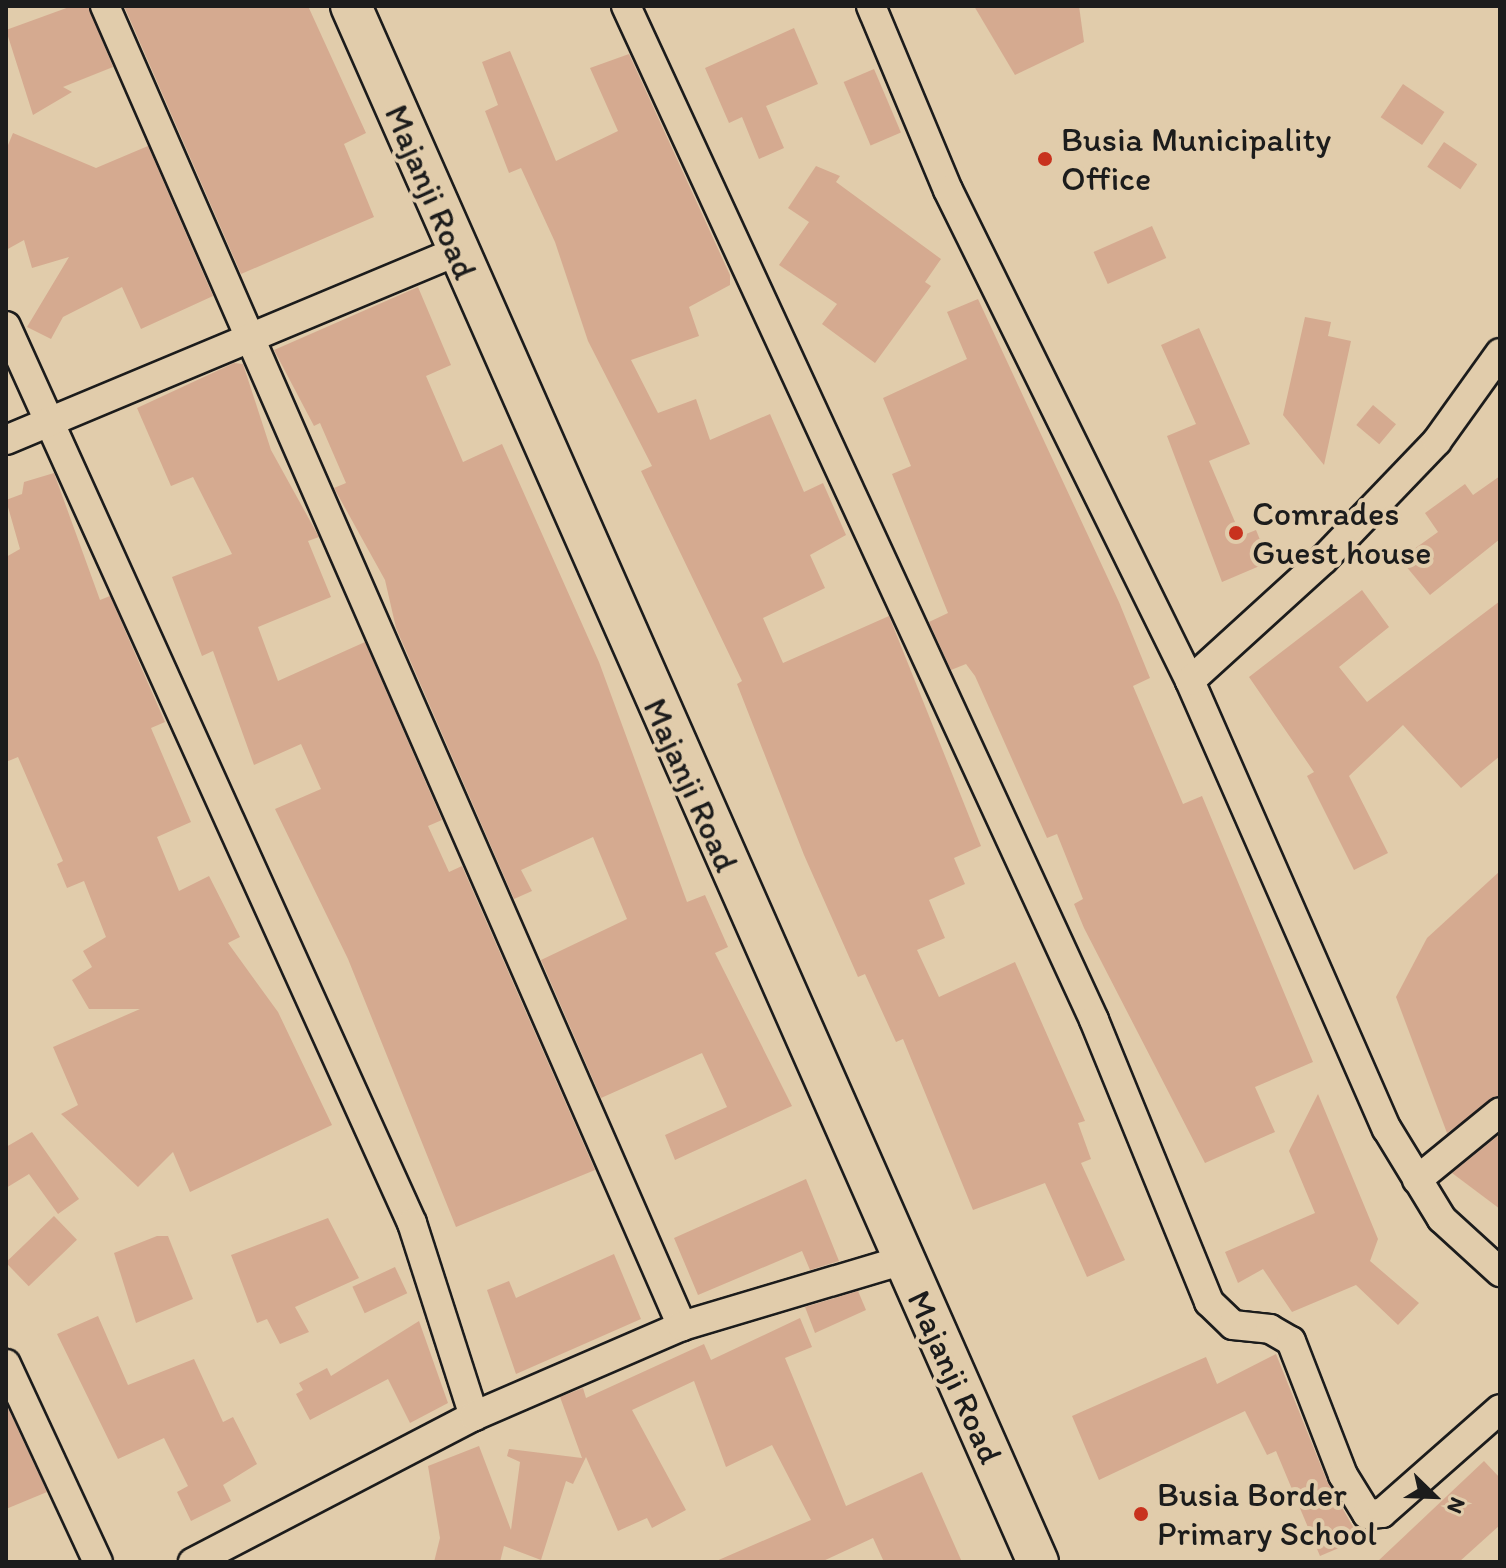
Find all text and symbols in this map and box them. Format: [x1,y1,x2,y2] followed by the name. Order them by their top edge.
[376,99,486,285] street label: Majanji Road
[1061,119,1331,198] place label: Busia Municipality Office
[1036,150,1054,168] marker: Busia Municipality Office
[1252,493,1432,572] place label: Comrades Guest house
[1227,524,1245,542] marker: Comrades Guest house
[635,692,747,878] street label: Majanji Road
[899,1284,1011,1470] street label: Majanji Road
[1394,1456,1474,1536] north arrow
[1157,1474,1377,1554] place label: Busia Border Primary School
[1441,1493,1472,1518] text: N
[1132,1505,1150,1523] marker: Busia Border Primary School

